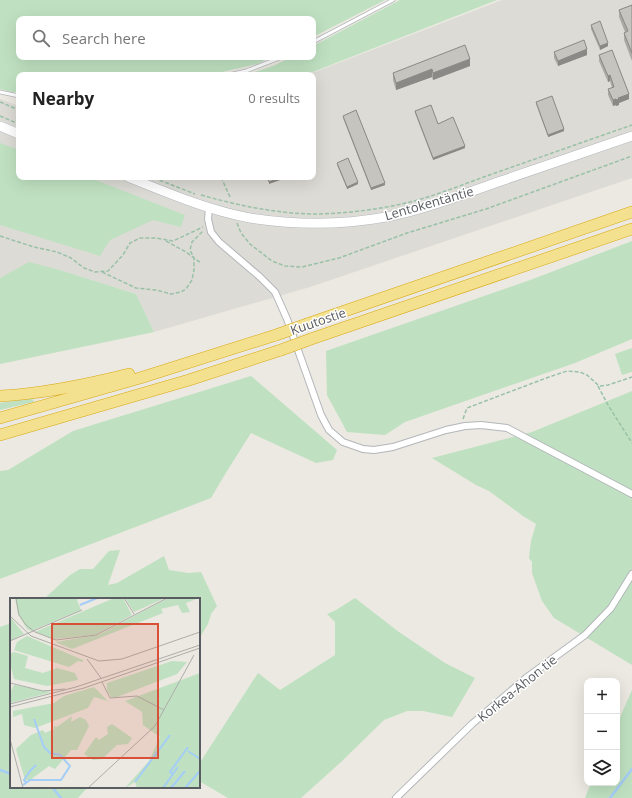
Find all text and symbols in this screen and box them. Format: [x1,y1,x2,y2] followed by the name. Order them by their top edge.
[16,16,316,60] search box
[30,27,52,49] icon: search
[62,28,146,48] text: Search here
[32,87,94,110] text: Nearby
[248,89,300,107] text: 0 results
[382,182,476,224] street label: Lentokentäntie
[288,303,348,339] street label: Kuutostie
[10,598,200,788] inset map
[474,650,560,726] street label: Korkea-Ahon tie
[584,678,620,786] map controls
[584,678,620,714] button: +
[584,714,620,750] button: −
[584,750,620,786] button: layers

